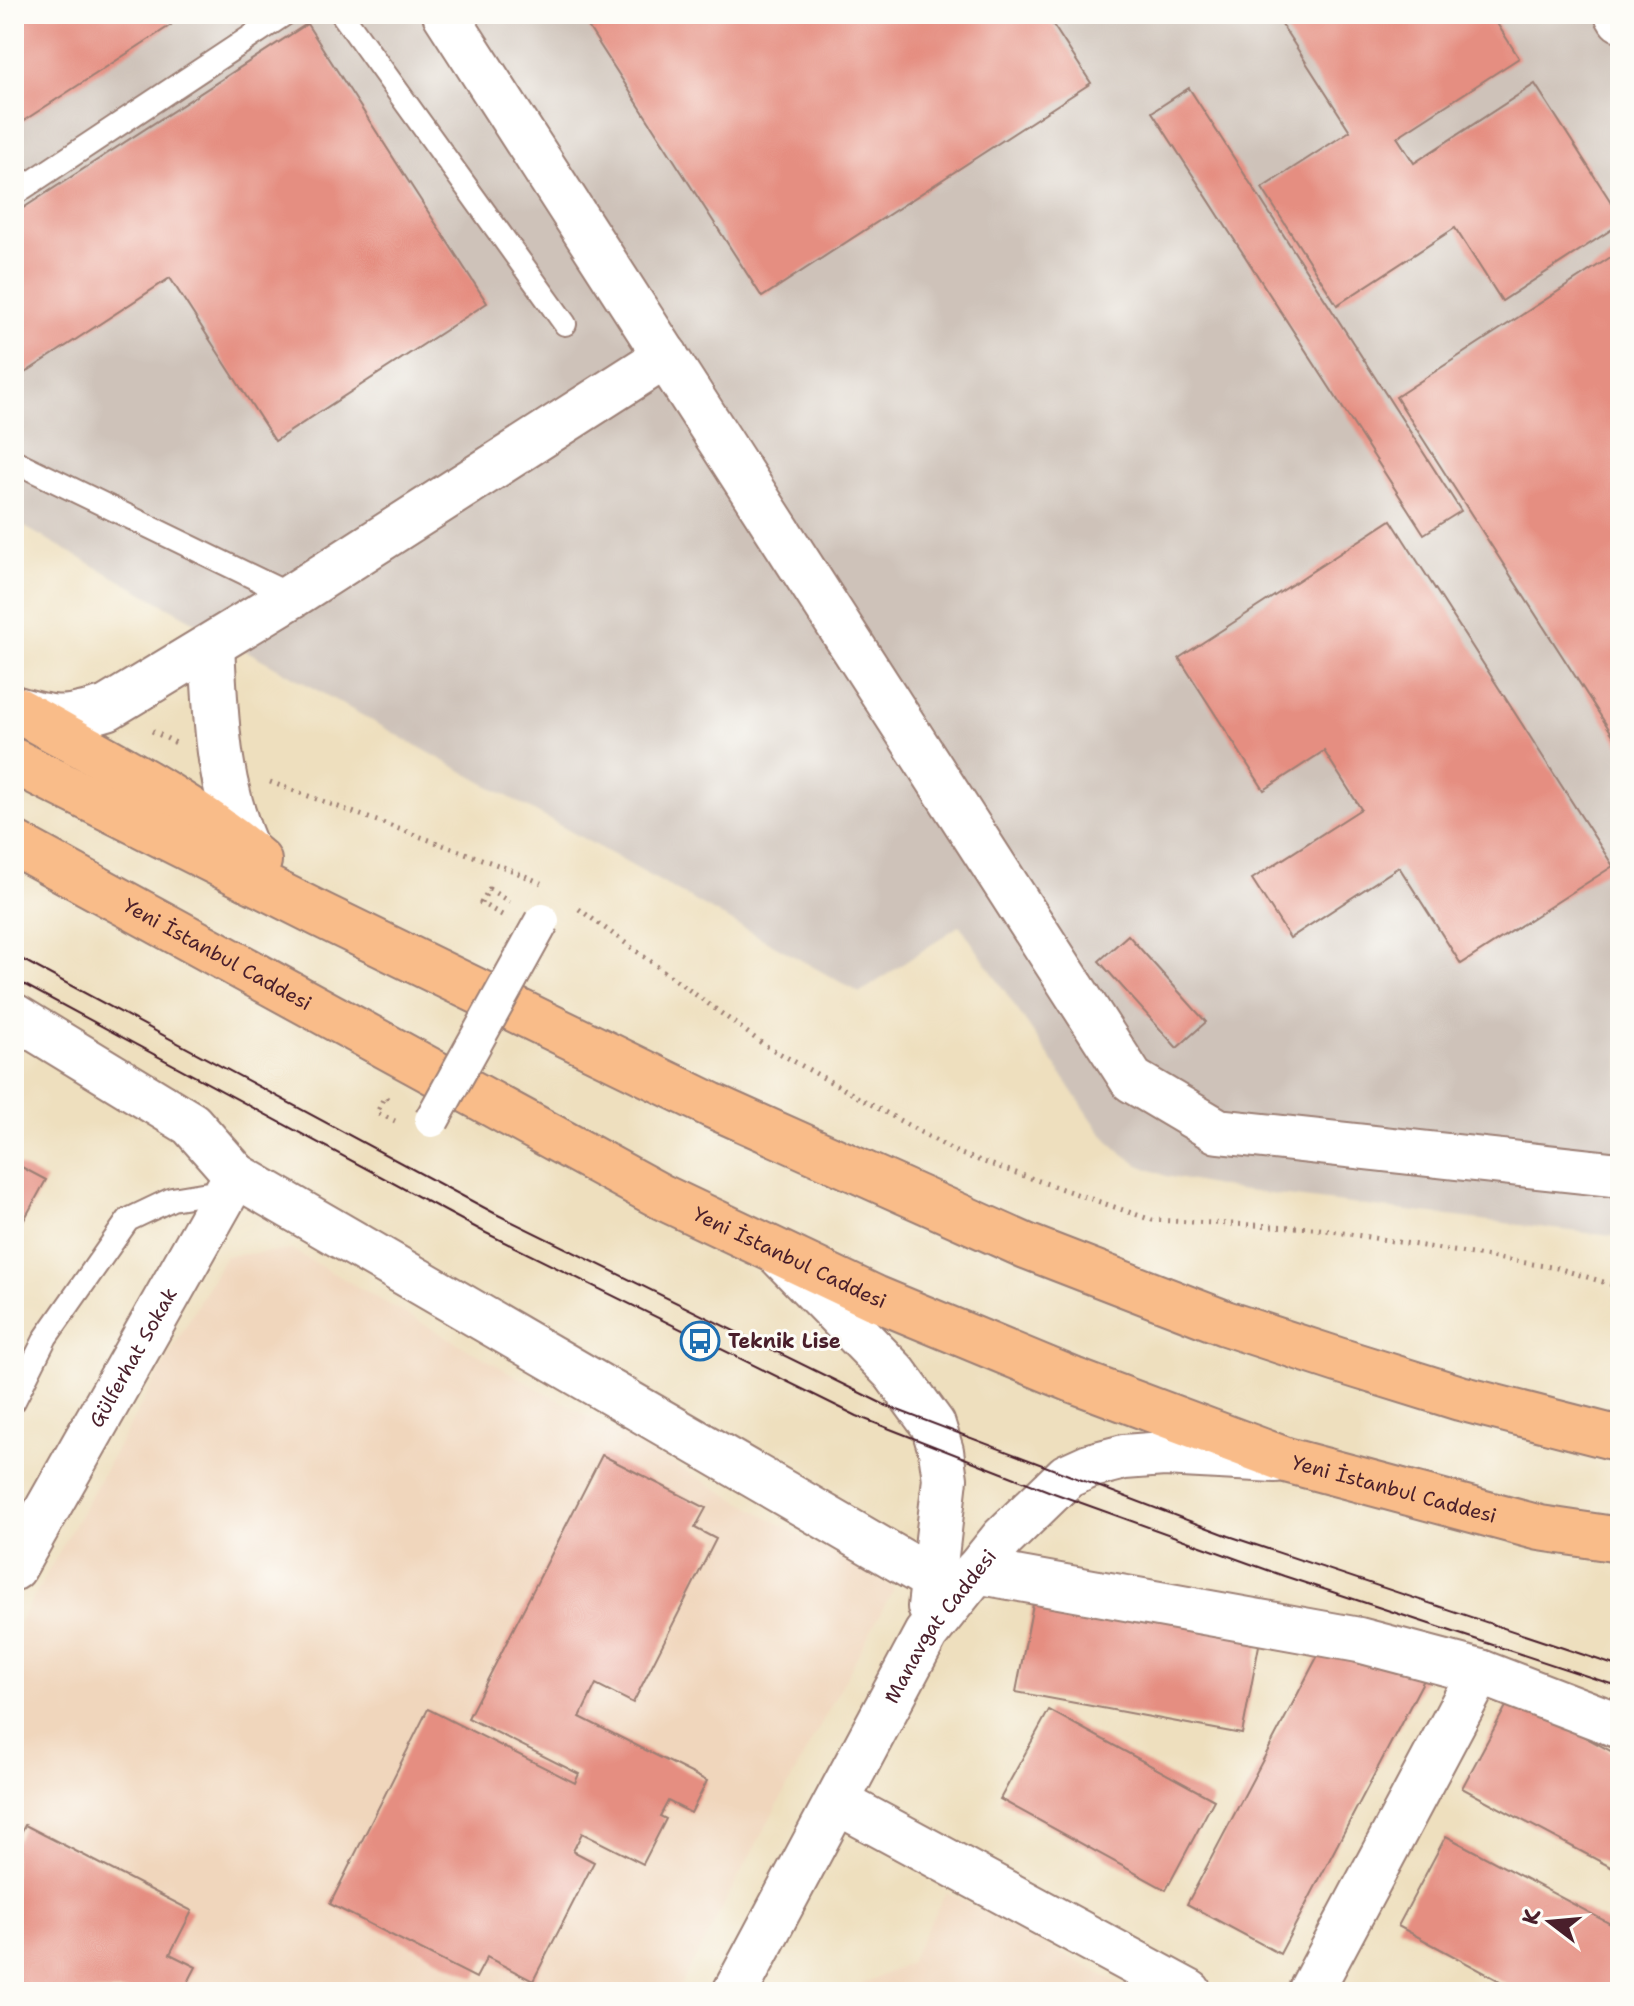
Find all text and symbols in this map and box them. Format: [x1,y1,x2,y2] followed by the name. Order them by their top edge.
[119,892,316,1016] street label: Yeni İstanbul Caddesi
[689,1201,890,1314] street label: Yeni İstanbul Caddesi
[83,1283,183,1432] street label: Gülferhat Sokak
[679,1320,721,1362] bus stop icon: Teknik Lise
[728,1328,841,1354] place label: Teknik Lise
[1289,1449,1499,1529] street label: Yeni İstanbul Caddesi
[878,1544,1002,1708] street label: Manavgat Caddesi
[1510,1882,1590,1962] north arrow
[1515,1905,1547,1928] text: K

